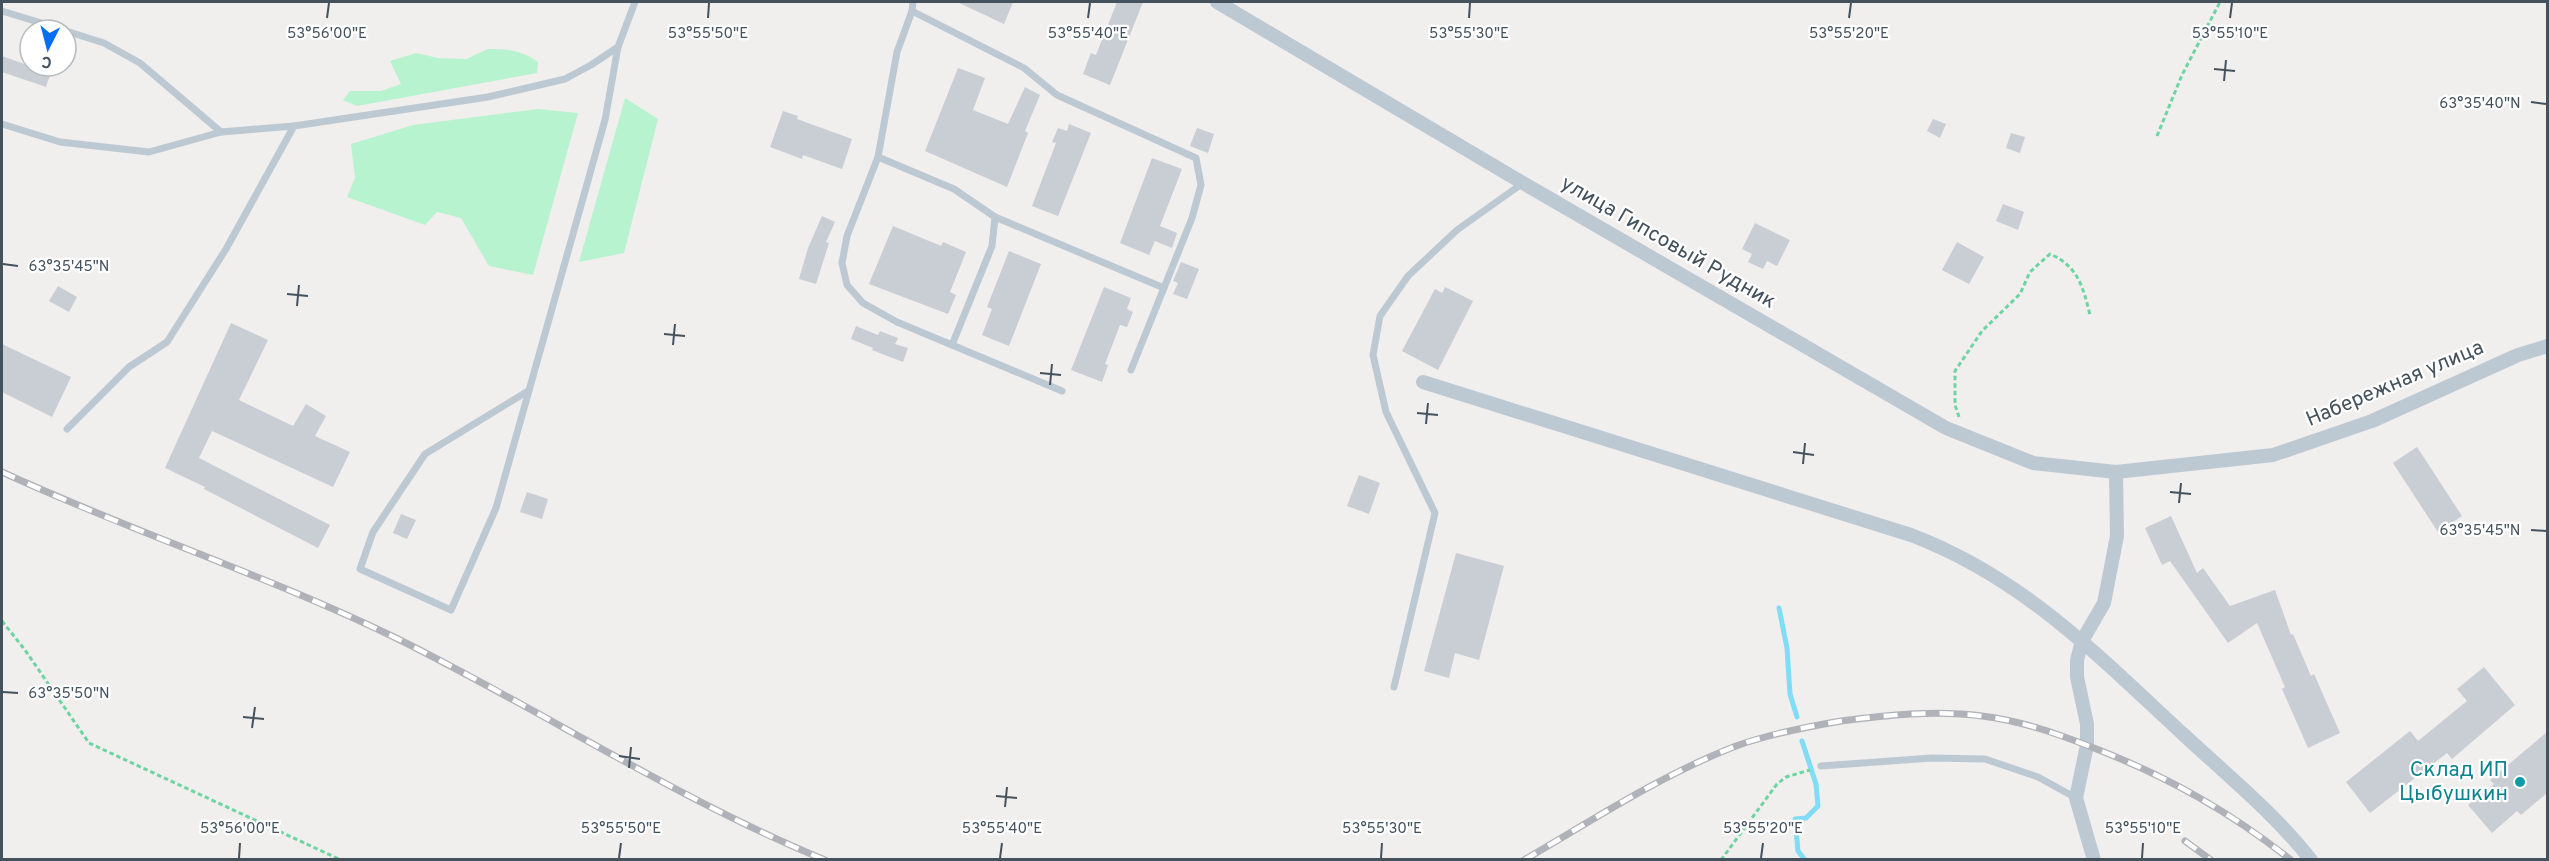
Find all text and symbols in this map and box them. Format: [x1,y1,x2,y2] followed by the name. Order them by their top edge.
[18,18,78,78] north arrow
[287,25,367,44] text: 53°56'00"E
[668,25,748,44] text: 53°55'50"E
[1048,25,1128,44] text: 53°55'40"E
[1429,25,1509,44] text: 53°55'30"E
[1809,25,1889,44] text: 53°55'20"E
[2192,25,2268,44] text: 53°55'10"E
[41,50,53,71] text: С
[2439,95,2521,114] text: 63°35'40"N
[1556,170,1780,316] street label: улица Гипсовый Рудник
[29,258,109,277] text: 63°35'45"N
[2302,334,2488,434] street label: Набережная улица
[2440,522,2520,541] text: 63°35'45"N
[28,685,110,704] text: 63°35'50"N
[2399,757,2508,808] place label: Склад ИП Цыбушкин
[2513,775,2527,789] marker: Склад ИП Цыбушкин
[200,820,280,839] text: 53°56'00"E
[581,820,661,839] text: 53°55'50"E
[962,820,1042,839] text: 53°55'40"E
[1342,820,1422,839] text: 53°55'30"E
[1723,820,1803,839] text: 53°55'20"E
[2105,820,2181,839] text: 53°55'10"E

